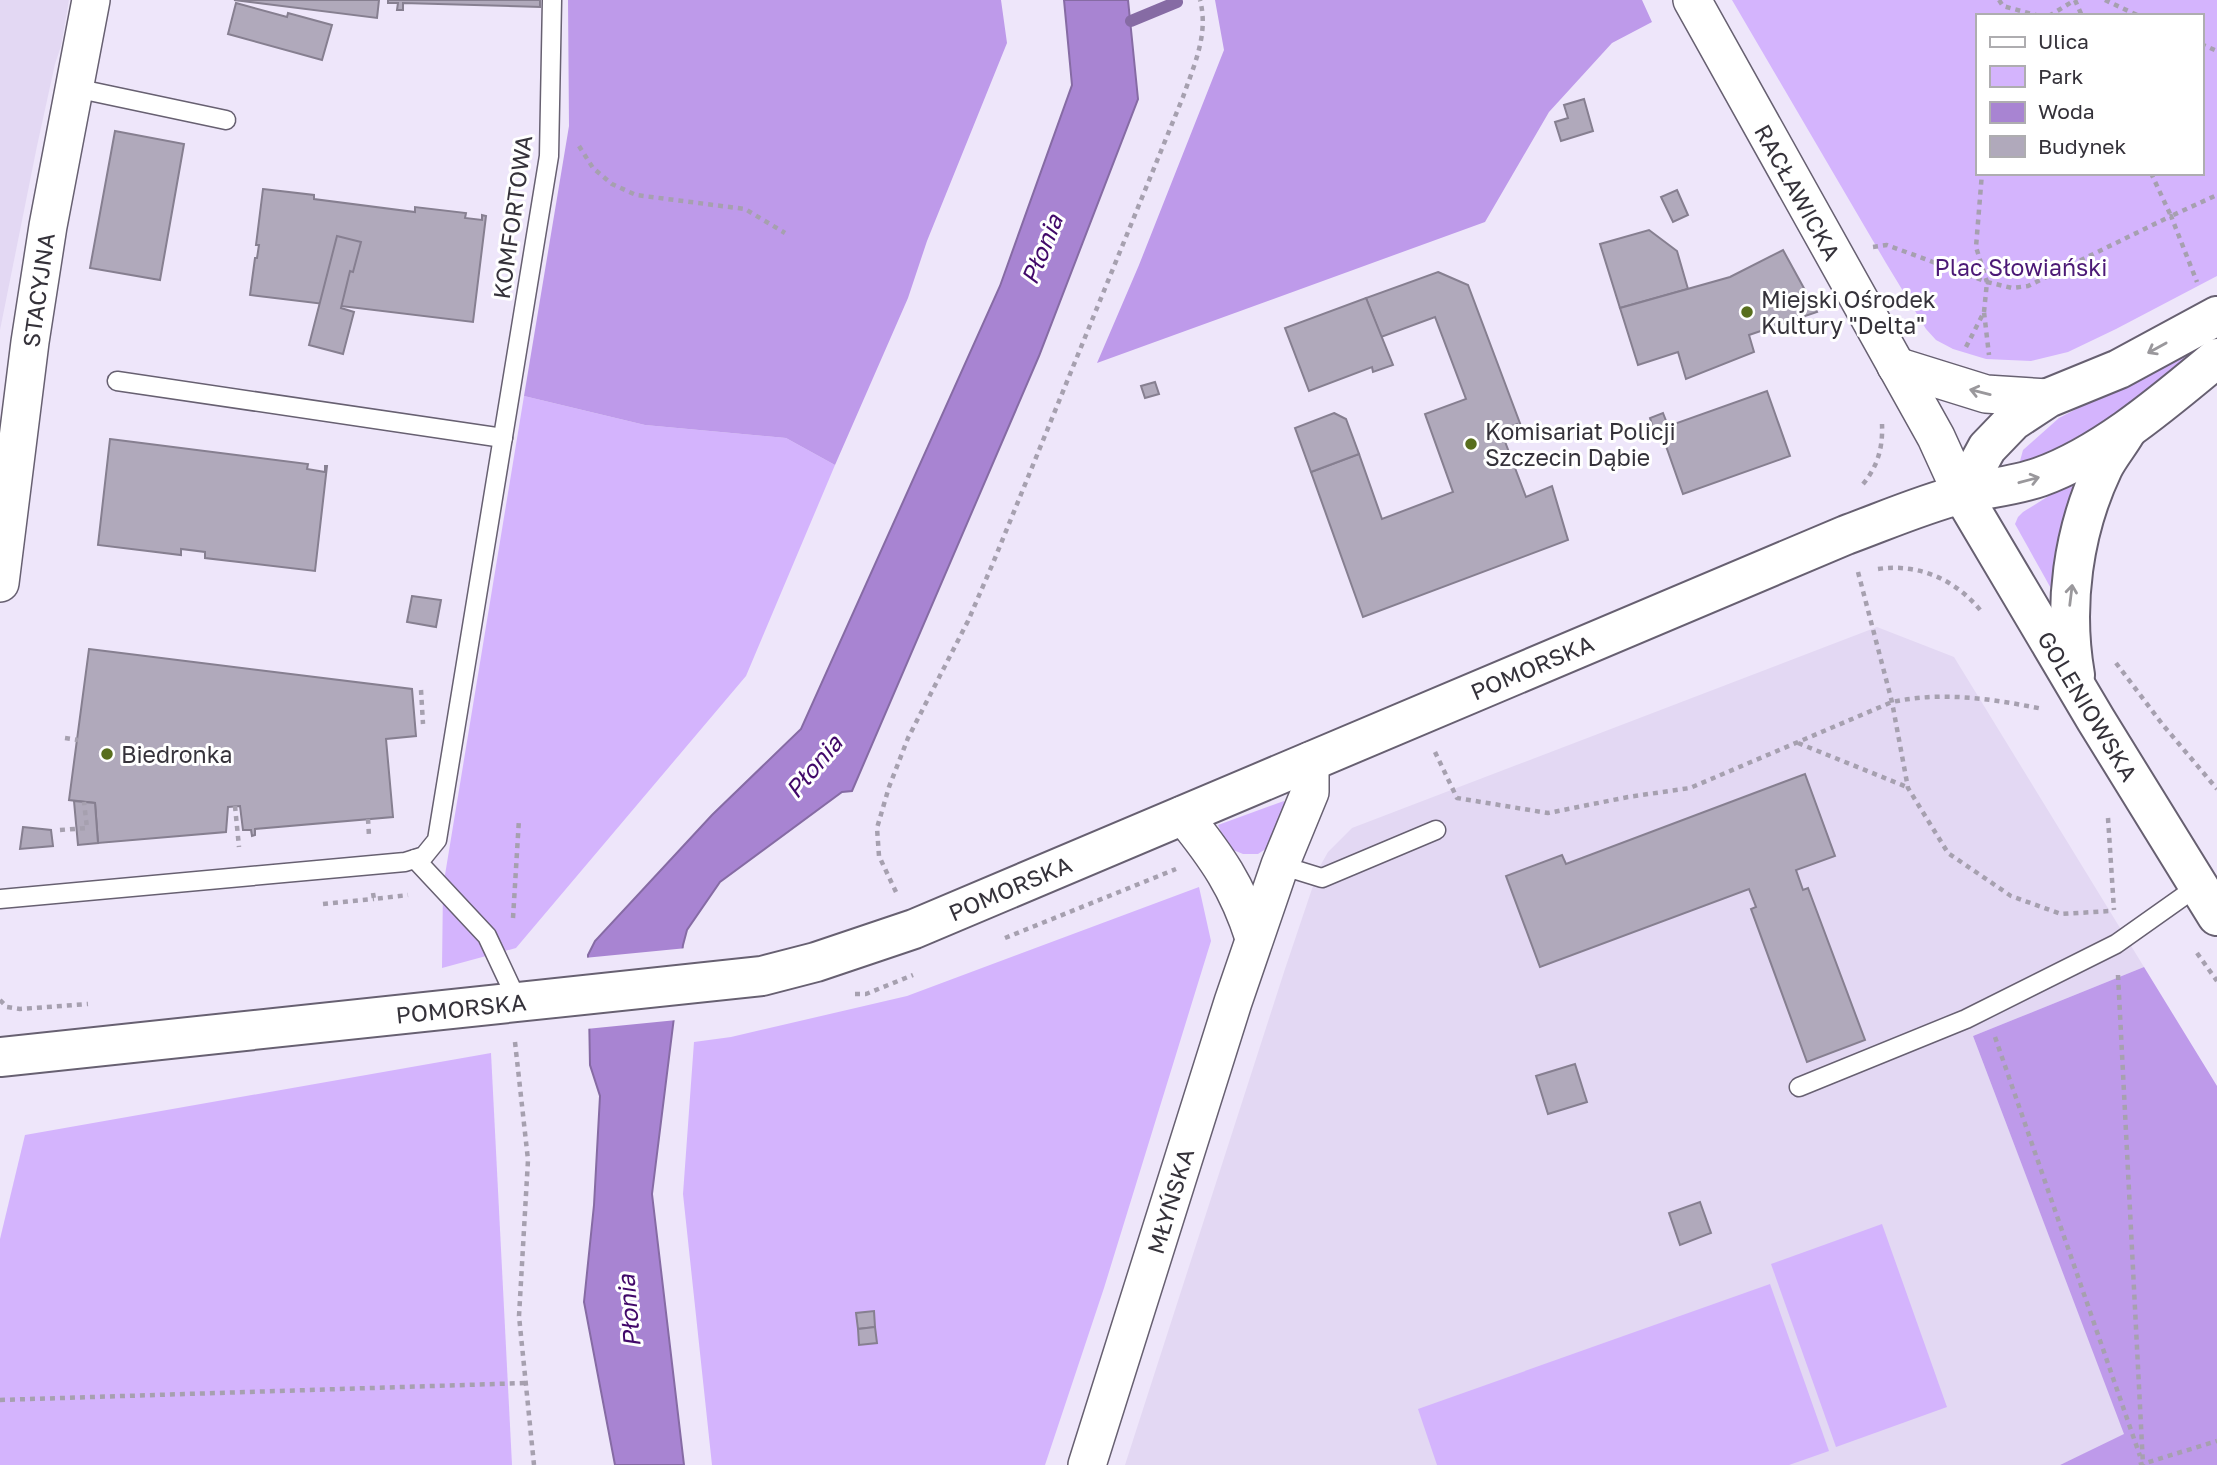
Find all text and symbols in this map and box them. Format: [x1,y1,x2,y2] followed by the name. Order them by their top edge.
[1976,14,2203,175] legend
[2038,28,2089,54] text: Ulica
[2038,63,2084,89] text: Park
[2038,98,2095,124] text: Woda
[1749,119,1847,265] street label: RACŁAWICKA
[487,133,537,301] street label: KOMFORTOWA
[2038,133,2127,159] text: Budynek
[1014,208,1069,288] water label: Płonia
[16,231,60,349] street label: STACYJNA
[1935,253,2107,281] park label: Plac Słowiański
[1761,285,1936,339] place label: Miejski Ośrodek Kultury "Delta"
[1739,304,1755,320] marker: Miejski Ośrodek Kultury "Delta"
[2147,342,2168,355] one-way arrow
[1969,385,1992,398] one-way arrow
[1485,417,1676,471] place label: Komisariat Policji Szczecin Dąbie
[1463,436,1479,452] marker: Komisariat Policji Szczecin Dąbie
[2017,473,2040,486] one-way arrow
[2065,584,2078,607] one-way arrow
[2032,626,2144,786] street label: GOLENIOWSKA
[1466,629,1598,705] street label: POMORSKA
[778,728,848,803] water label: Płonia
[121,740,233,768] place label: Biedronka
[99,746,115,762] marker: Biedronka
[944,850,1076,926] street label: POMORSKA
[394,987,528,1029] street label: POMORSKA
[1141,1145,1199,1257] street label: MŁYŃSKA
[610,1272,646,1349] water label: Płonia

